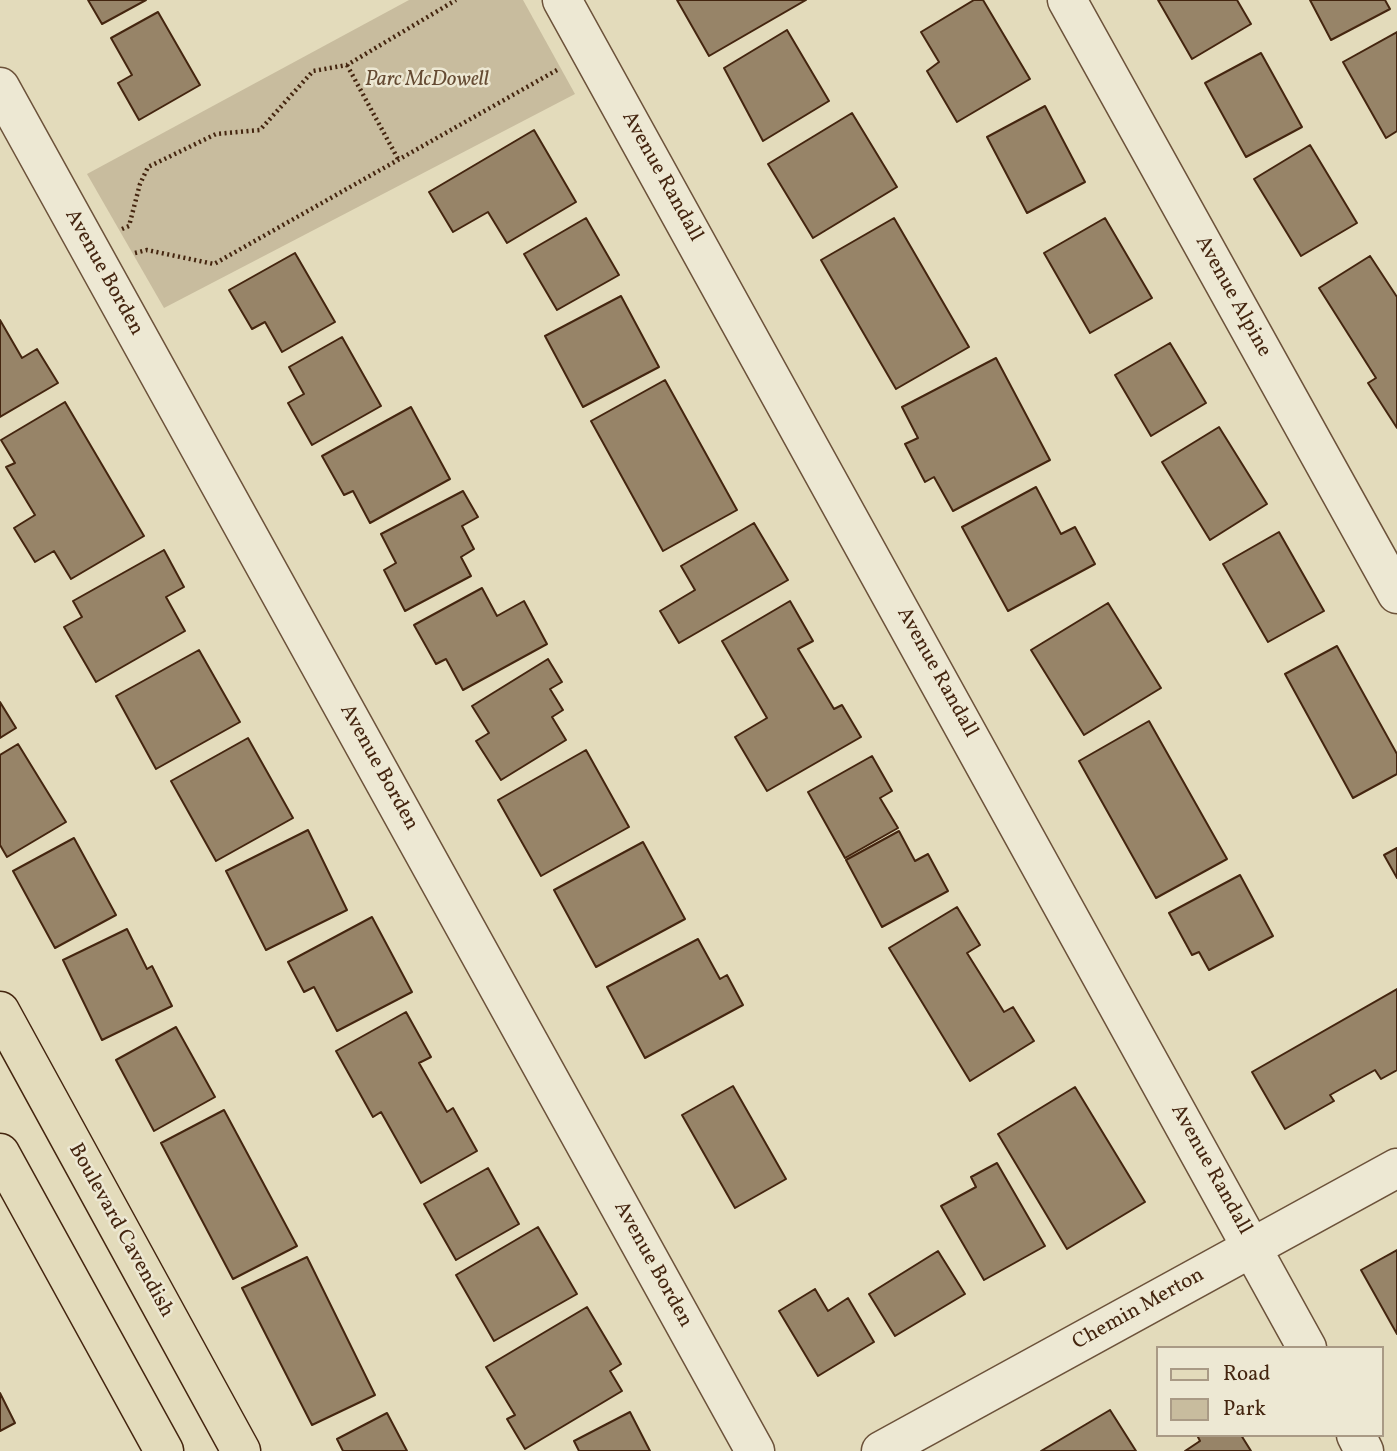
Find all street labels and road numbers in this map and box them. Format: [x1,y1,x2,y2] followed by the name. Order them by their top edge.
[615,107,707,247] street label: Avenue Randall
[58,206,148,340] street label: Avenue Borden
[1188,232,1276,362] street label: Avenue Alpine
[890,603,982,743] street label: Avenue Randall
[333,701,423,835] street label: Avenue Borden
[1164,1100,1256,1240] street label: Avenue Randall
[62,1140,178,1322] street label: Boulevard Cavendish
[607,1198,697,1332] street label: Avenue Borden
[1069,1263,1209,1357] street label: Chemin Merton

